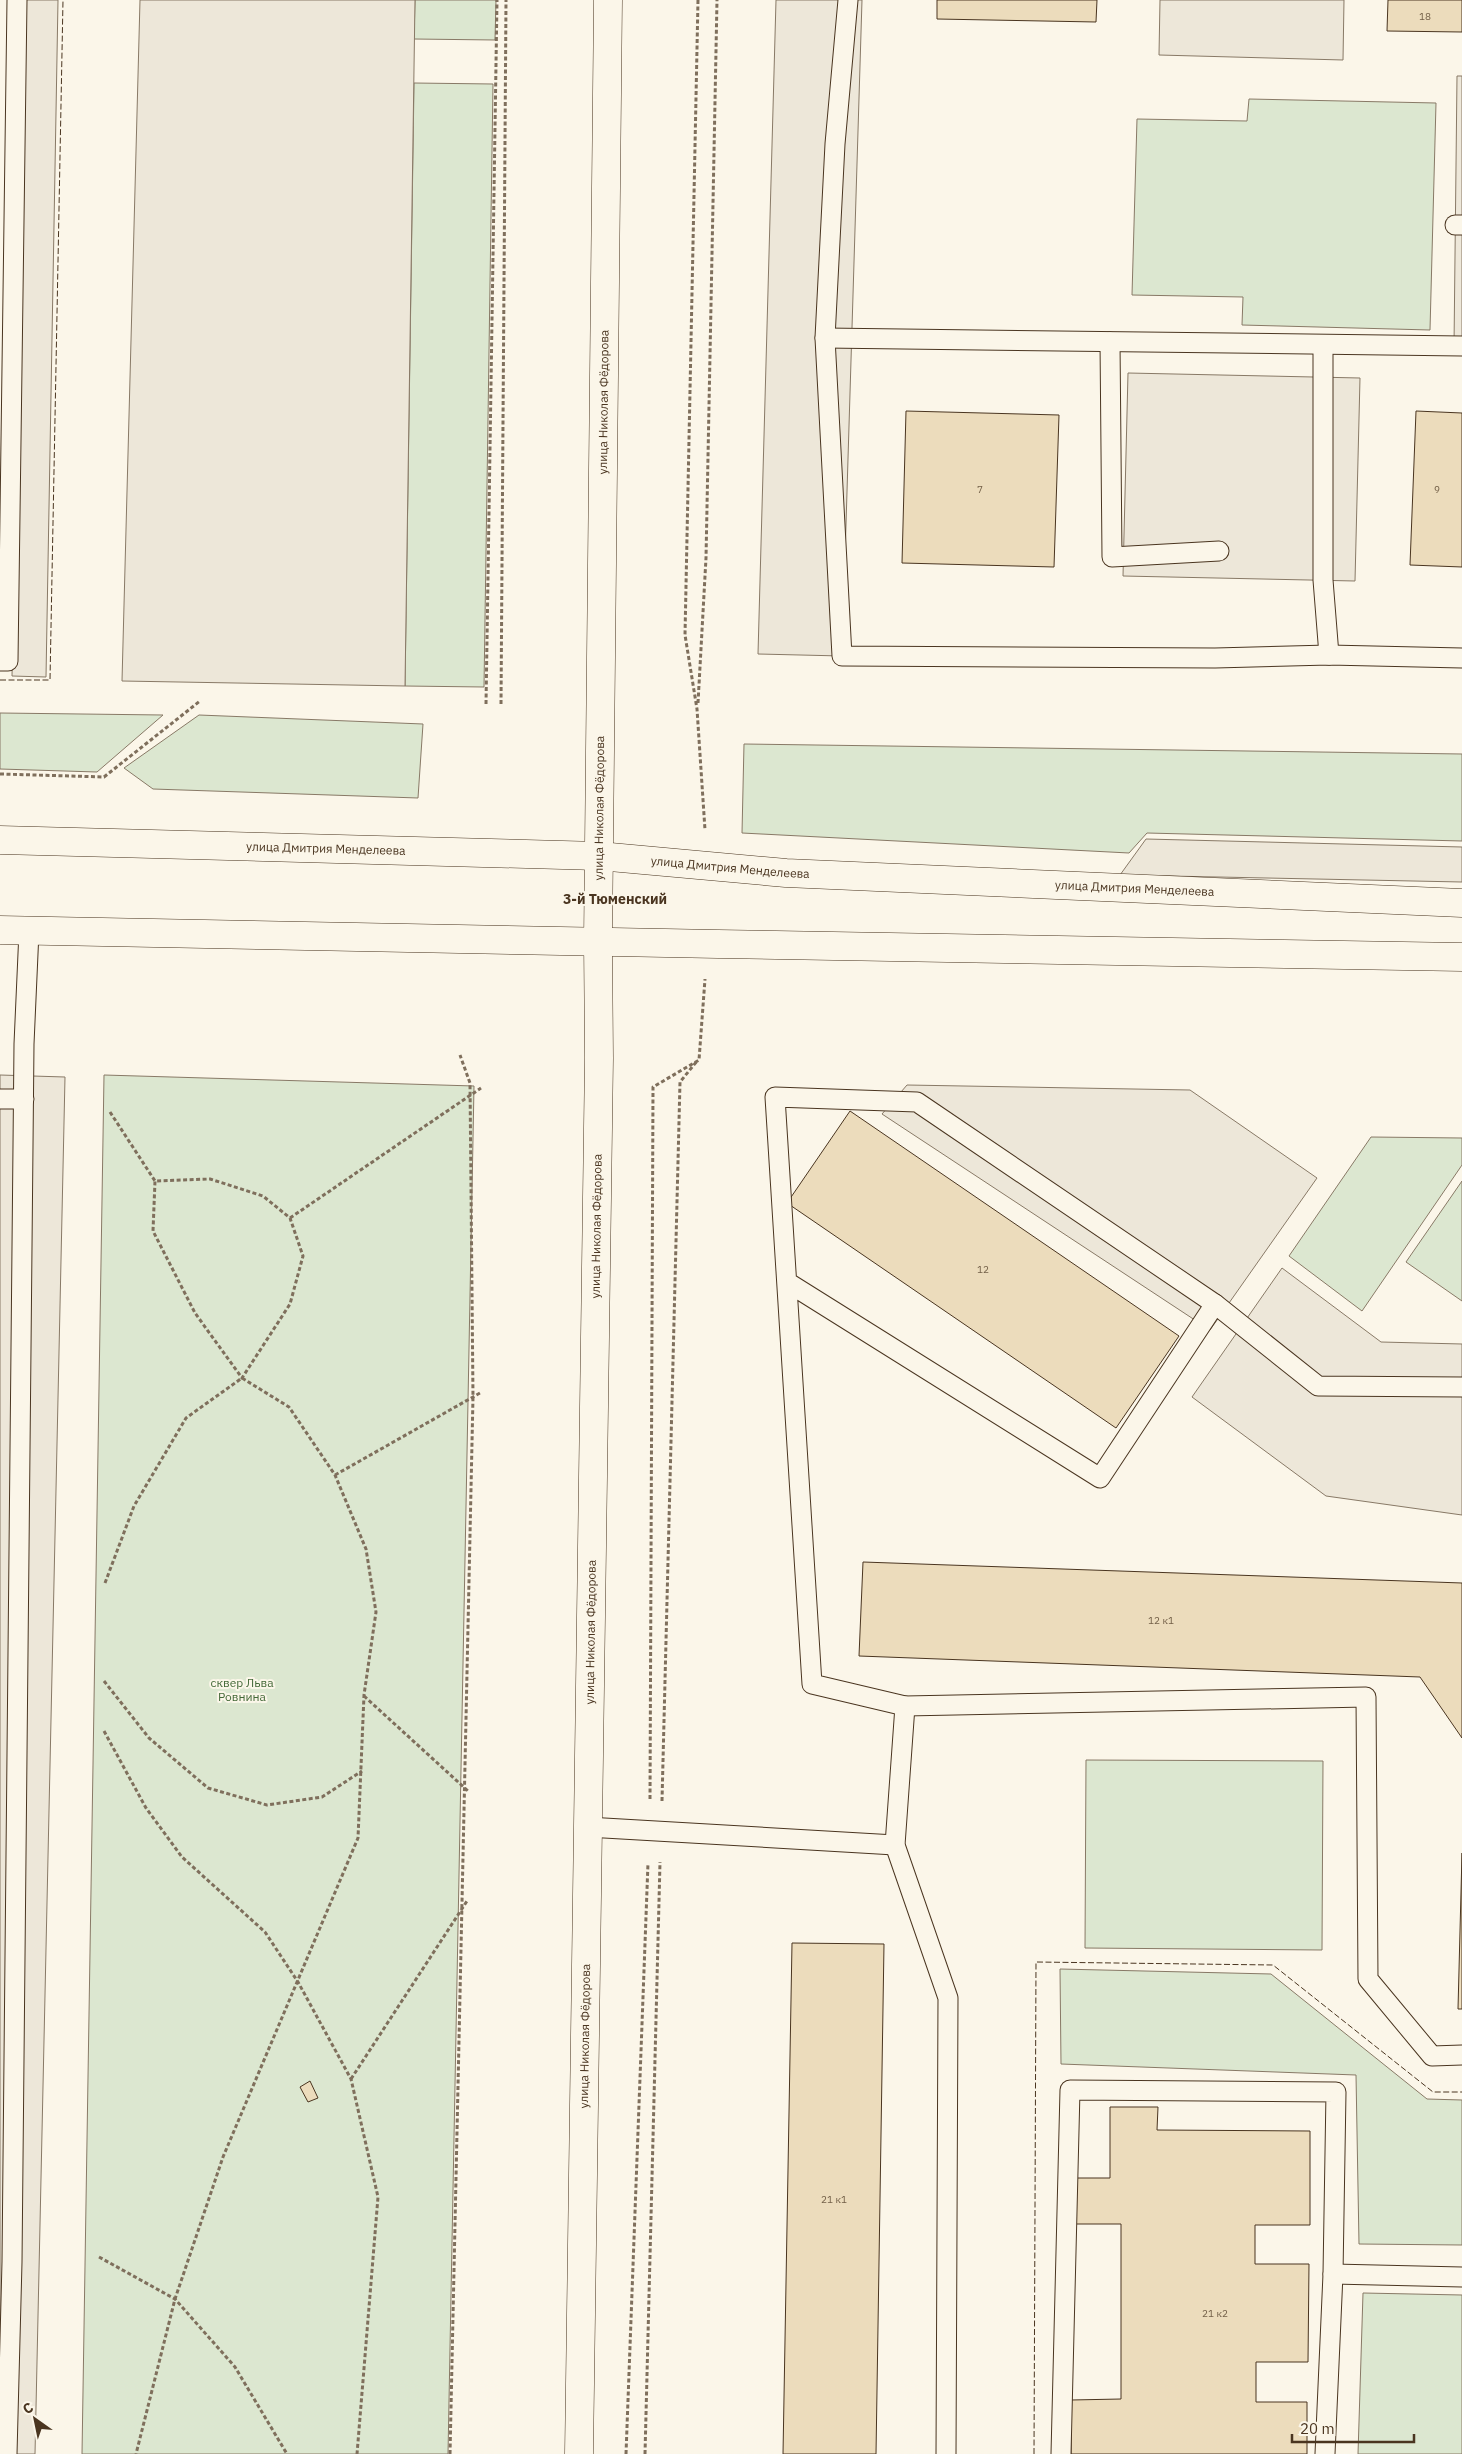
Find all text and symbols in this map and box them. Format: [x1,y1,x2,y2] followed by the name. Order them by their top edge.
[1419,10,1431,23] house number: 18
[595,329,611,474] street label: улица Николая Фёдорова
[977,483,983,496] house number: 7
[1434,483,1440,496] house number: 9
[591,735,607,880] street label: улица Николая Фёдорова
[246,839,406,858] street label: улица Дмитрия Менделеева
[650,853,811,881] street label: улица Дмитрия Менделеева
[1055,877,1215,899] street label: улица Дмитрия Менделеева
[563,890,667,908] district label: 3-й Тюменский
[588,1153,605,1299] street label: улица Николая Фёдорова
[977,1263,989,1276] house number: 12
[582,1559,599,1704] street label: улица Николая Фёдорова
[1148,1614,1174,1627] house number: 12 к1
[210,1675,274,1704] park label: сквер Льва Ровнина
[576,1963,593,2108] street label: улица Николая Фёдорова
[821,2193,847,2206] house number: 21 к1
[1202,2307,1228,2320] house number: 21 к2
[10,2394,60,2444] north arrow
[19,2398,37,2418] text: С
[1292,2412,1414,2444] scale bar
[1300,2419,1335,2438] text: 20 m

